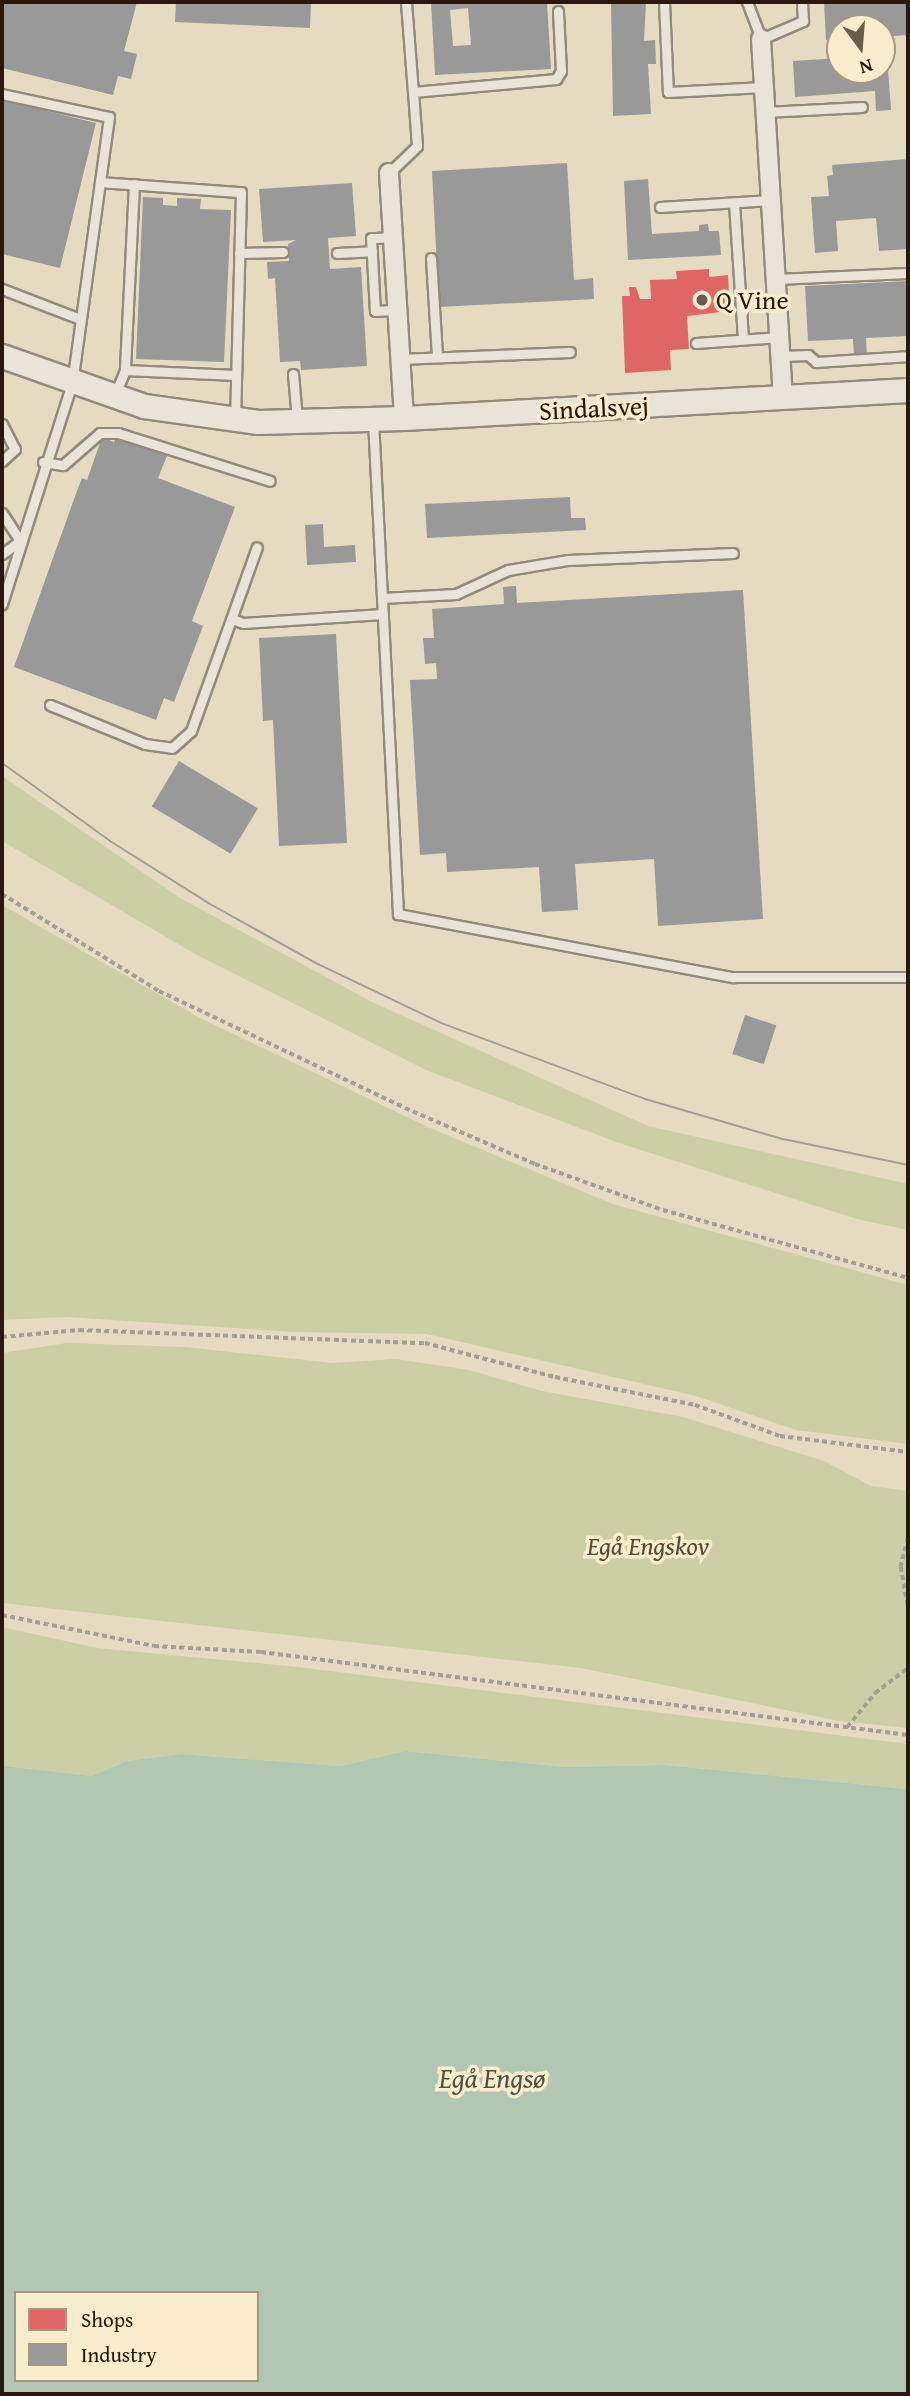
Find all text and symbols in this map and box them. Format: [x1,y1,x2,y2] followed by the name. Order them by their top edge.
[826,14,896,84] north arrow
[856,52,876,82] text: N
[716,284,789,316] place label: Q Vine
[694,292,710,308] marker: Q Vine
[538,390,650,426] street label: Sindalsvej
[587,1530,709,1562] park label: Egå Engskov
[439,2061,545,2095] water label: Egå Engsø
[14,2291,259,2382] legend
[81,2304,133,2335] text: Shops
[81,2339,157,2370] text: Industry

